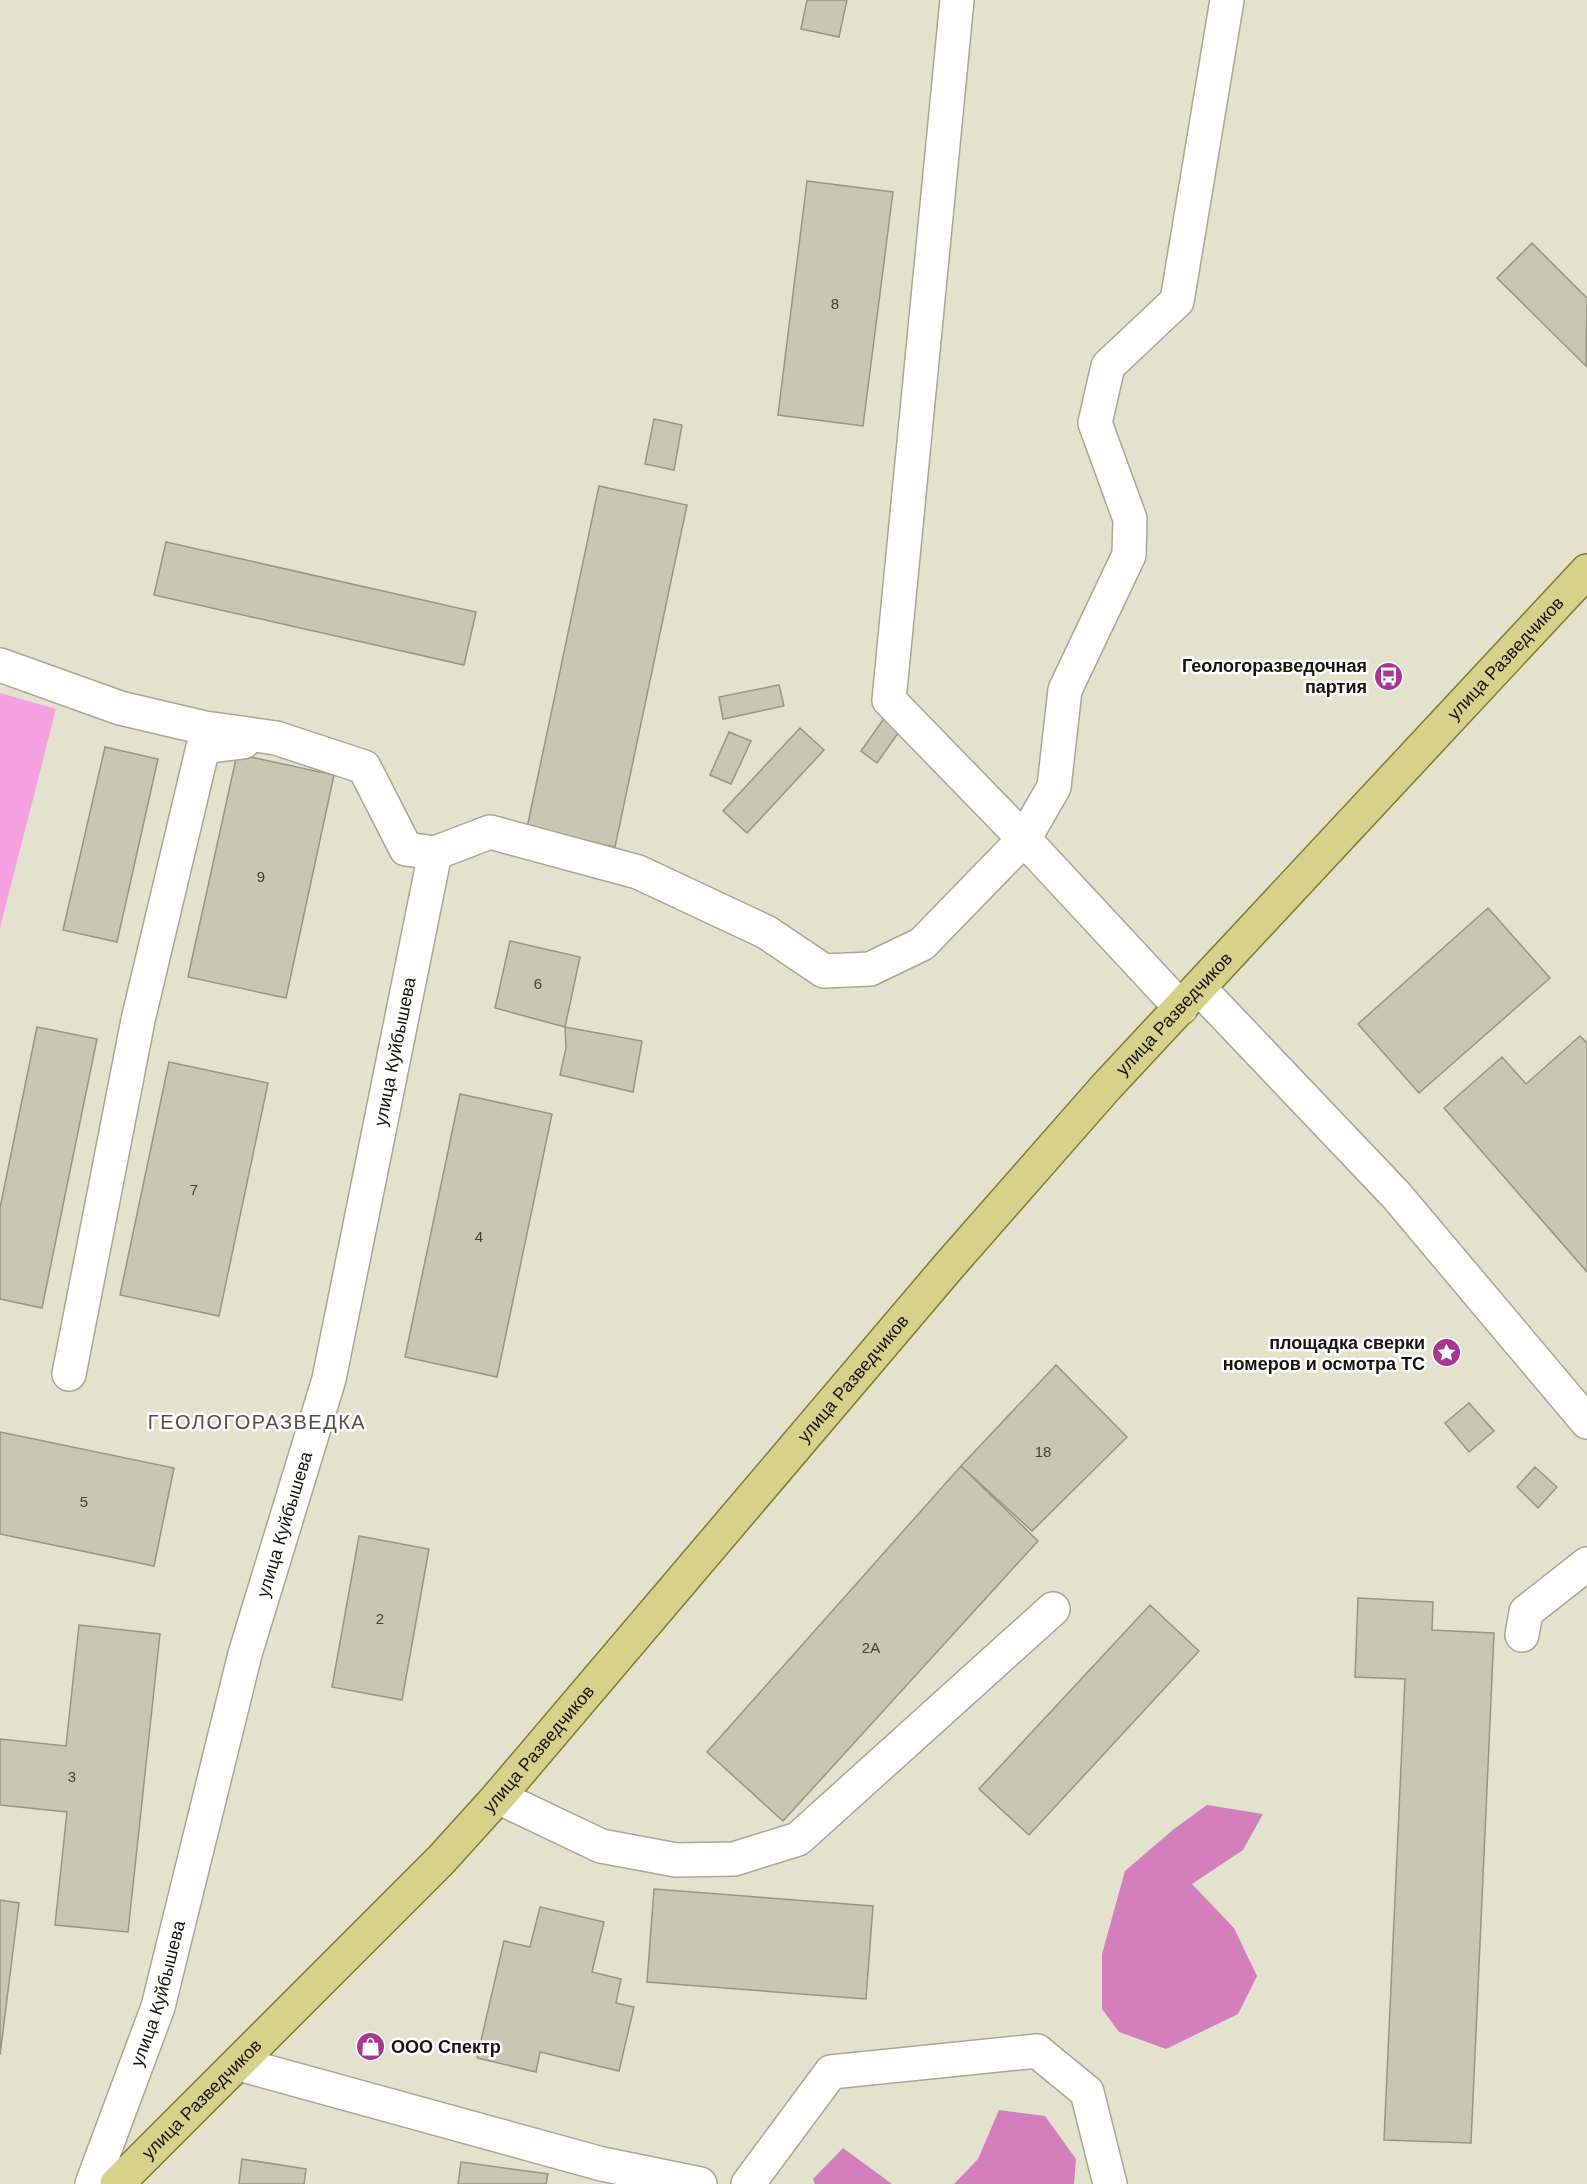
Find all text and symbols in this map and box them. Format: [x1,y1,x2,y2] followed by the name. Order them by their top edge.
[831,295,839,312] house number: 8
[1444,593,1568,724] street label: улица Разведчиков
[1182,656,1367,697] place label: Геологоразведочная партия
[1372,660,1404,692] bus stop icon: Геологоразведочная партия
[257,868,265,885] house number: 9
[1112,948,1236,1079] street label: улица Разведчиков
[370,975,420,1128] street label: улица Куйбышева
[534,975,542,992] house number: 6
[190,1181,198,1198] house number: 7
[475,1228,483,1245] house number: 4
[794,1311,913,1446] street label: улица Разведчиков
[1223,1333,1425,1374] place label: площадка сверки номеров и осмотра ТС
[1430,1337,1462,1369] place icon: площадка сверки номеров и осмотра ТС
[148,1411,366,1433] district label: ГЕОЛОГОРАЗВЕДКА
[1035,1443,1051,1460] house number: 18
[253,1448,317,1600] street label: улица Куйбышева
[80,1493,88,1510] house number: 5
[376,1610,384,1627] house number: 2
[862,1639,880,1656] house number: 2А
[479,1681,598,1817] street label: улица Разведчиков
[68,1768,76,1785] house number: 3
[127,1918,189,2069] street label: улица Куйбышева
[354,2031,386,2063] shop icon: ООО Спектр
[138,2035,266,2163] street label: улица Разведчиков
[391,2037,501,2057] place label: ООО Спектр

